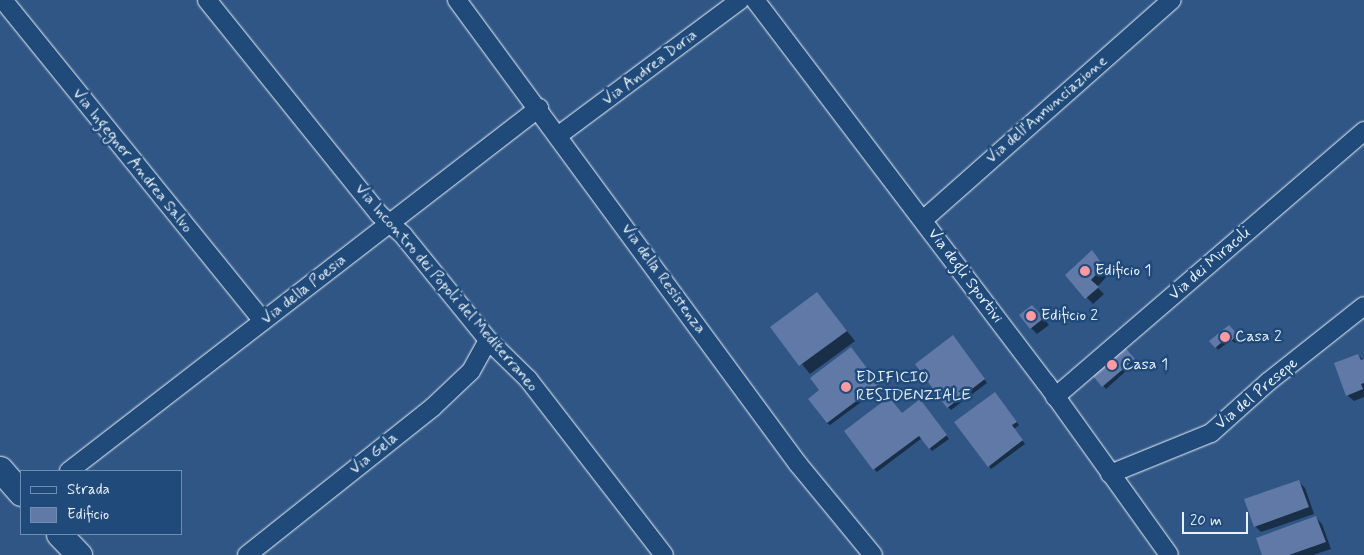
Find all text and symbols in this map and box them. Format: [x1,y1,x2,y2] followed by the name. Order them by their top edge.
[597,24,703,112] street label: Via Andrea Doria
[982,52,1112,168] street label: Via dell'Annunciazione
[67,84,197,238] street label: Via Ingegner Andrea Salvo
[347,176,545,400] street label: Via Incontro dei Popoli del Mediterraneo
[616,220,710,338] street label: Via della Resistenza
[1165,223,1255,305] street label: Via dei Miracoli
[923,225,1007,327] street label: Via degli Sportivi
[258,251,350,329] street label: Via della Poesia
[1095,261,1151,281] place label: Edificio 1
[1079,265,1091,277] marker: Edificio 1
[1041,306,1098,326] place label: Edificio 2
[1025,310,1037,322] marker: Edificio 2
[1235,327,1282,347] place label: Casa 2
[1219,331,1231,343] marker: Casa 2
[1212,354,1302,434] street label: Via del Presepe
[1122,355,1168,375] place label: Casa 1
[1106,359,1118,371] marker: Casa 1
[856,368,971,406] place label: EDIFICIO RESIDENZIALE
[840,381,852,393] marker: EDIFICIO RESIDENZIALE
[346,429,402,479] street label: Via Gela
[20,470,182,535] legend
[67,480,110,500] text: Strada
[1184,502,1250,534] scale bar
[67,505,109,525] text: Edificio
[1190,511,1222,531] text: 20 m

